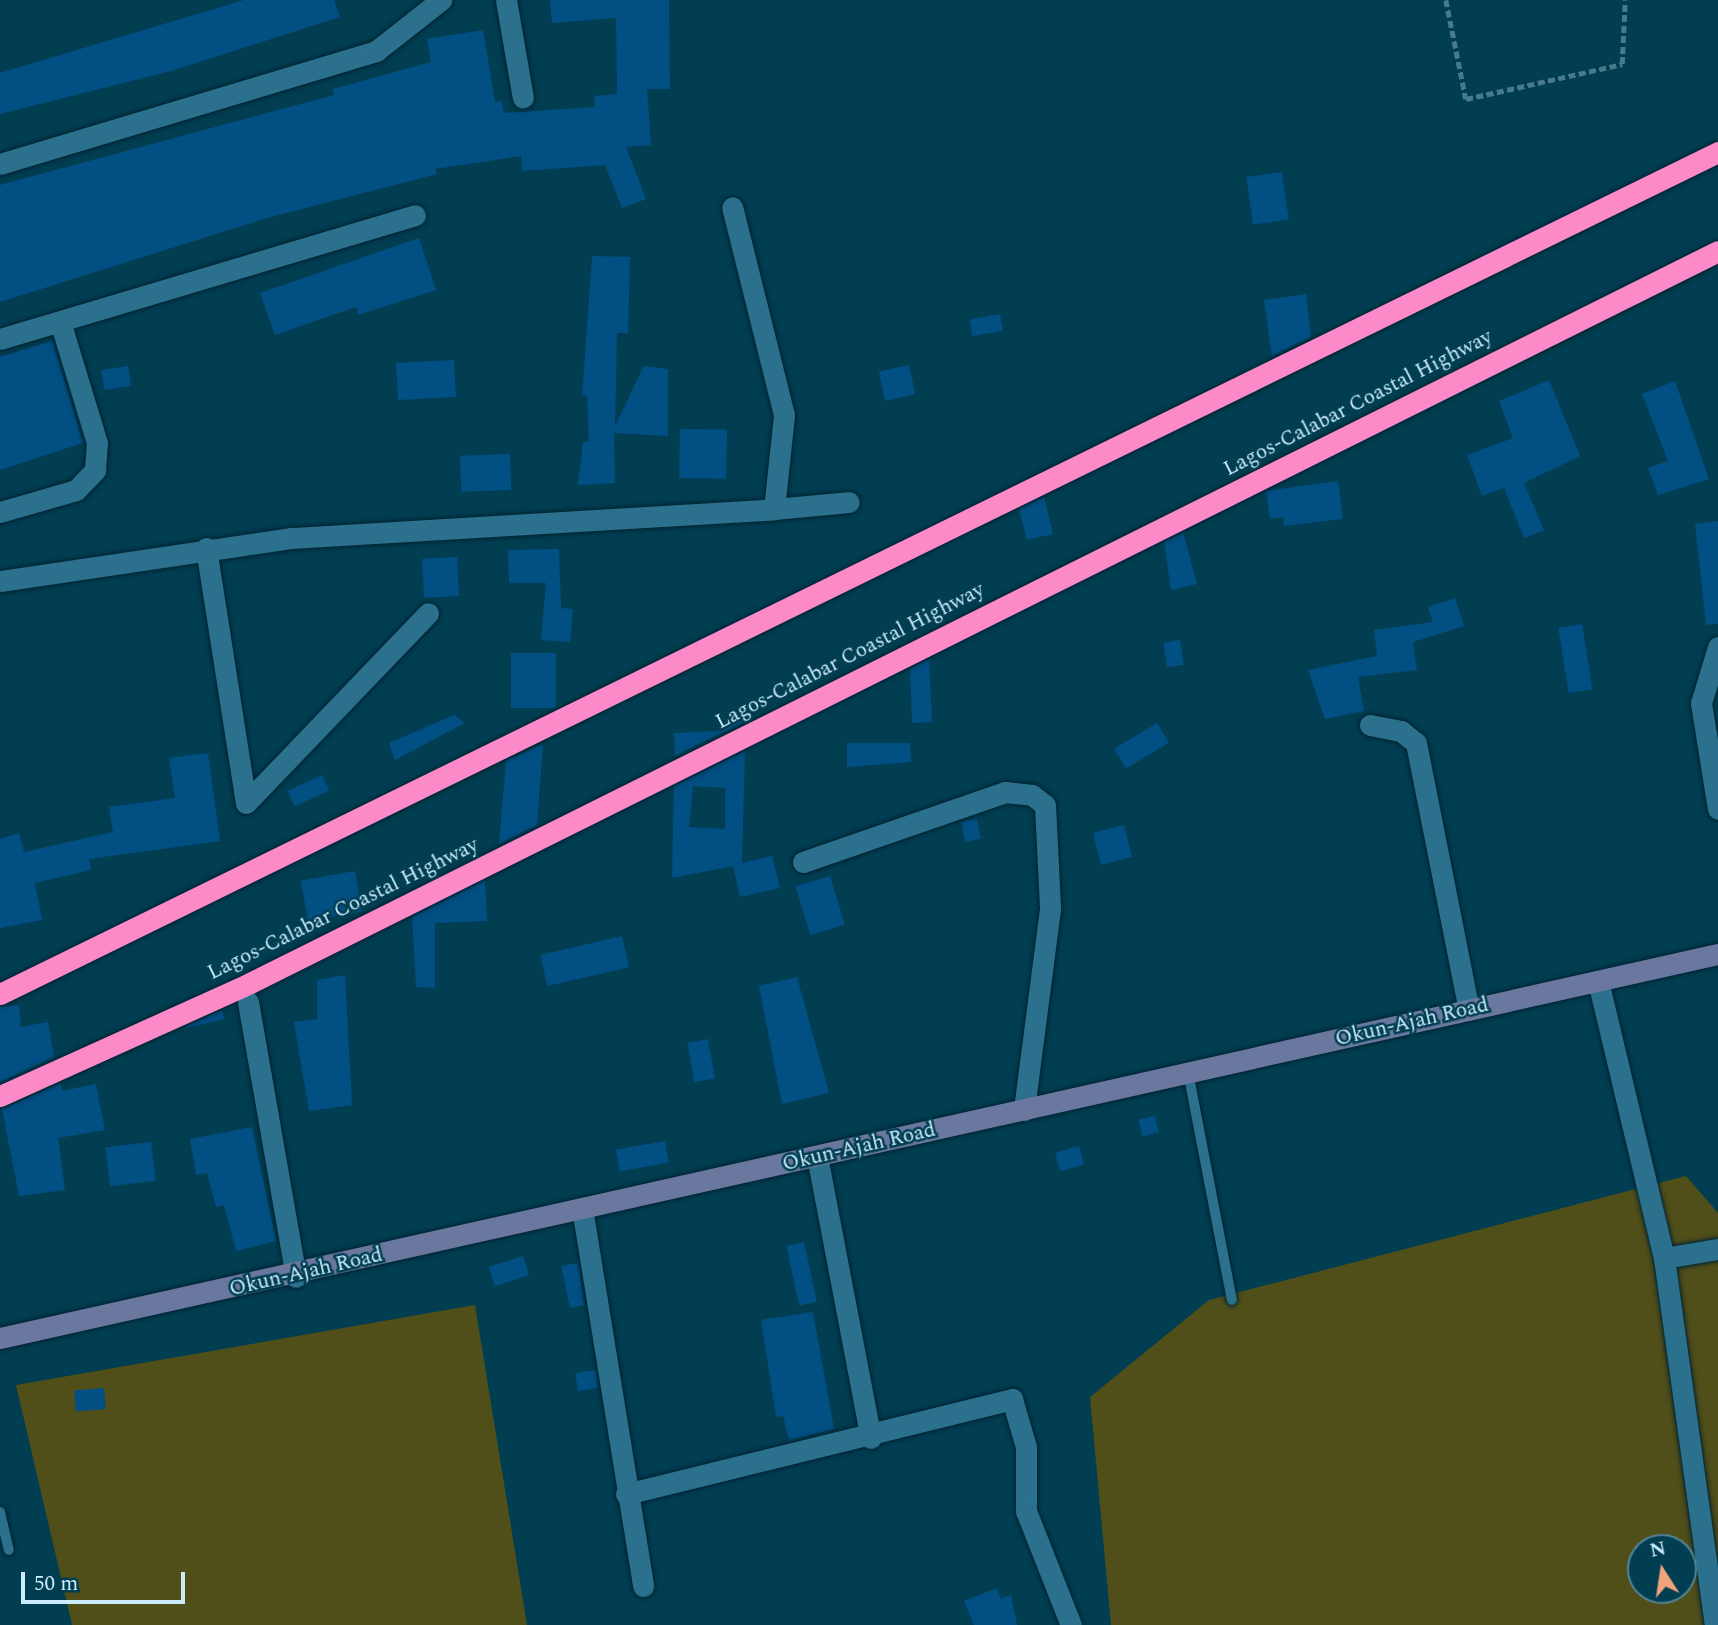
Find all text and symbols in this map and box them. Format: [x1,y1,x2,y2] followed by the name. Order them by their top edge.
[1219,324,1497,482] street label: Lagos-Calabar Coastal Highway
[711,577,989,735] street label: Lagos-Calabar Coastal Highway
[203,832,483,986] street label: Lagos-Calabar Coastal Highway
[1333,992,1491,1052] street label: Okun-Ajah Road
[780,1117,938,1177] street label: Okun-Ajah Road
[227,1242,385,1302] street label: Okun-Ajah Road
[1627,1534,1697,1604] north arrow
[1647,1534,1669,1566] text: N
[24,1558,189,1602] scale bar
[34,1568,78,1600] text: 50 m

